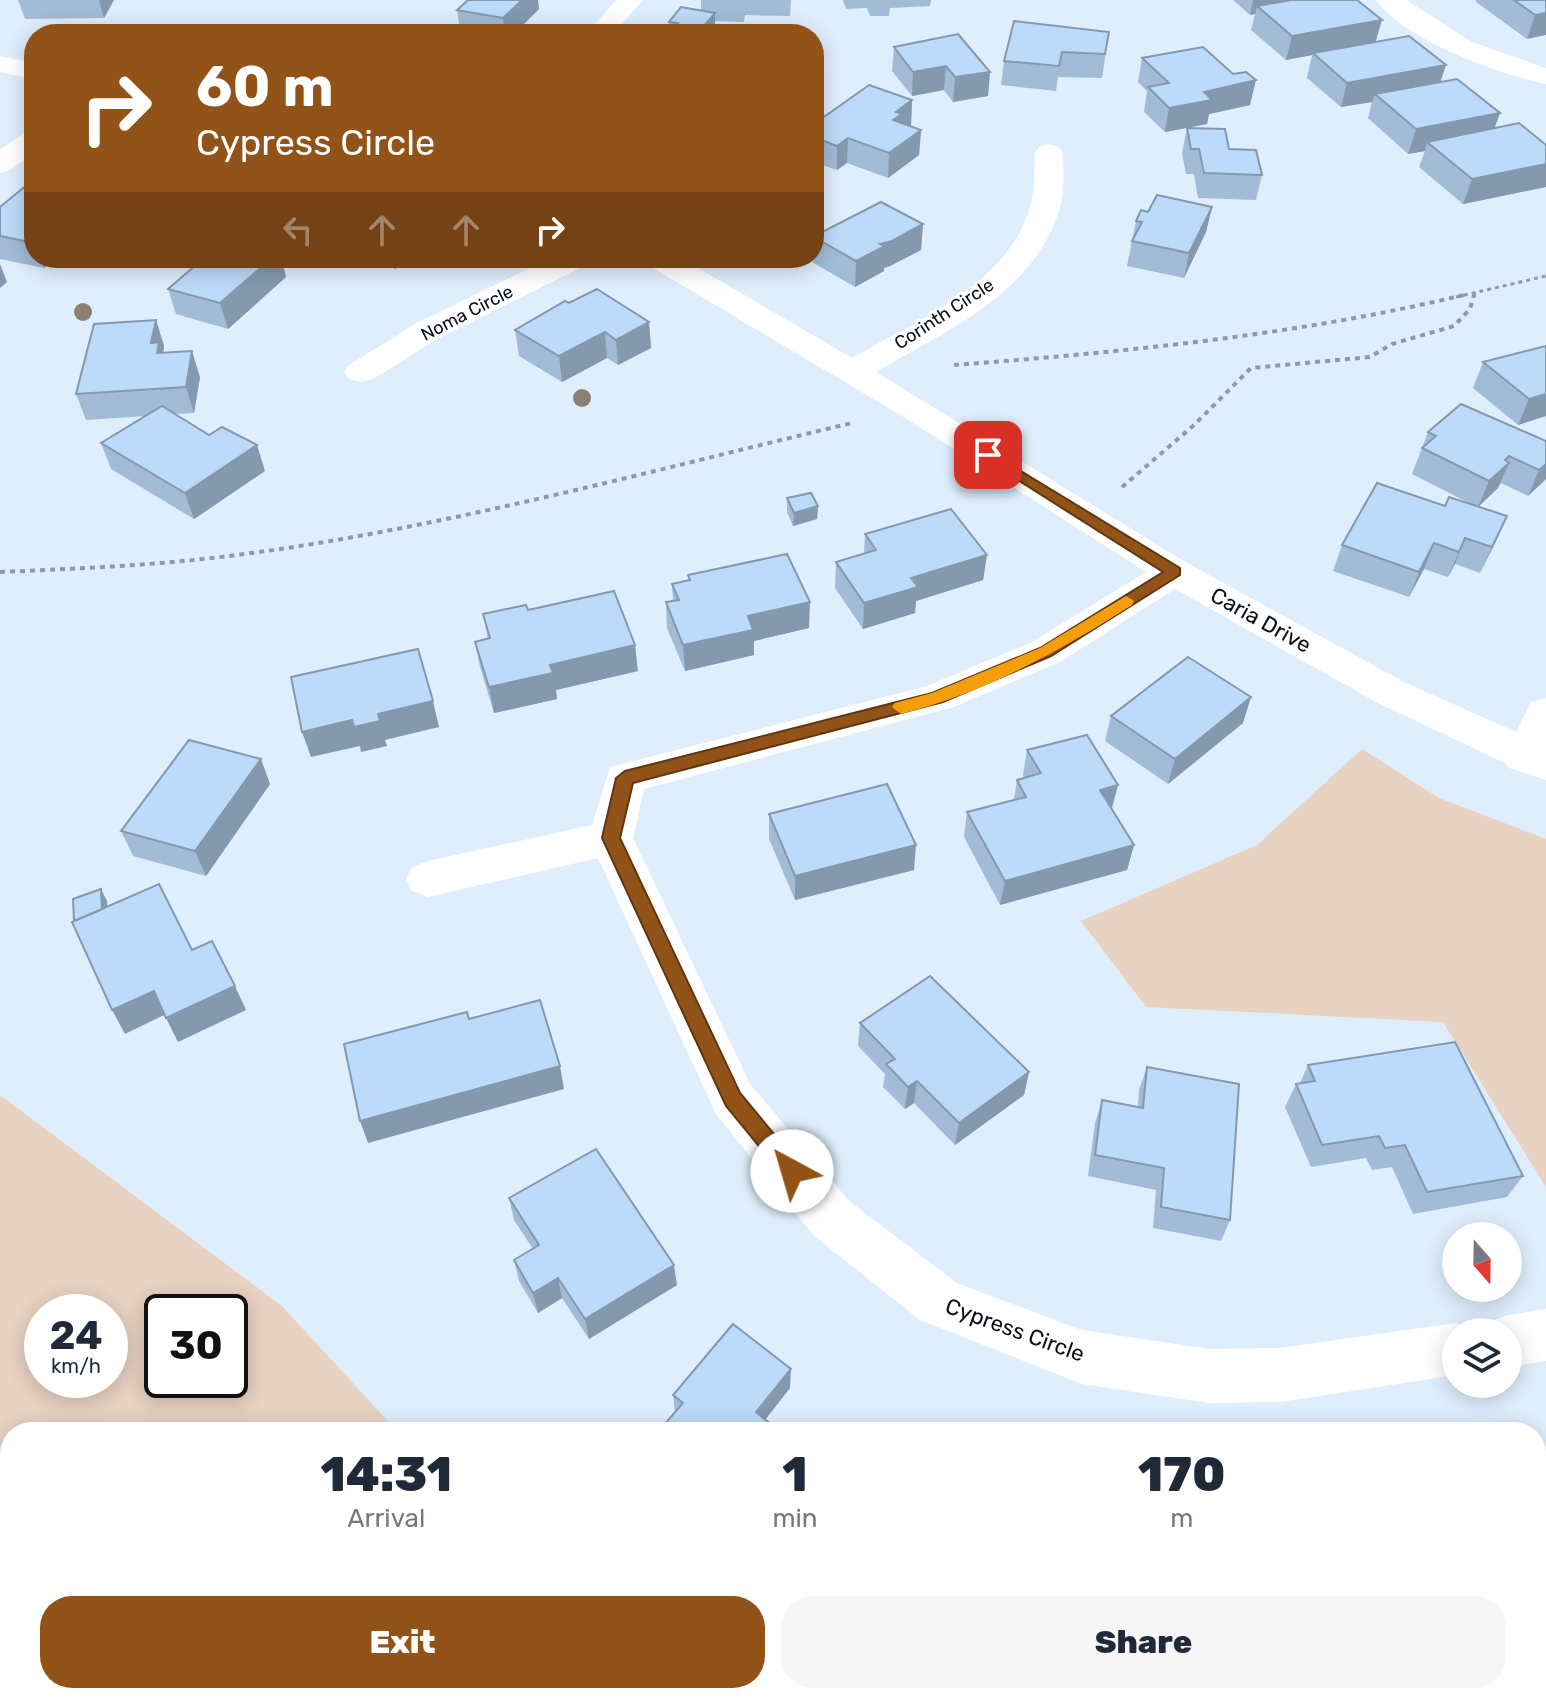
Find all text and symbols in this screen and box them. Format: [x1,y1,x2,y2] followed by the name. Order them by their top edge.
[196,54,334,120] text: 60 m
[64,56,168,160] icon: right
[196,121,435,164] text: Cypress Circle
[276,208,320,252] icon: left
[360,208,404,252] icon: ahead
[444,208,488,252] icon: ahead
[528,208,572,252] icon: right
[890,274,998,354] street label: Corinth Circle
[417,280,517,346] street label: Noma Circle
[954,421,1022,489] pin
[966,433,1010,477] icon: arrive
[1206,581,1316,659] street label: Caria Drive
[750,1129,834,1213] position arrow
[1442,1222,1522,1302] north arrow
[1442,1222,1522,1398] map controls
[942,1292,1088,1368] street label: Cypress Circle
[144,1294,248,1398] speed limit sign: 30
[49,1312,103,1359] text: 24
[1442,1318,1522,1398] button: layers
[51,1354,101,1378] text: km/h
[320,1446,452,1503] text: 14:31
[782,1446,808,1503] text: 1
[1138,1446,1226,1503] text: 170
[347,1503,425,1534] text: Arrival
[772,1503,818,1534] text: min
[1170,1503,1193,1534] text: m
[40,1596,765,1688] button: Exit
[781,1596,1506,1688] button: Share

